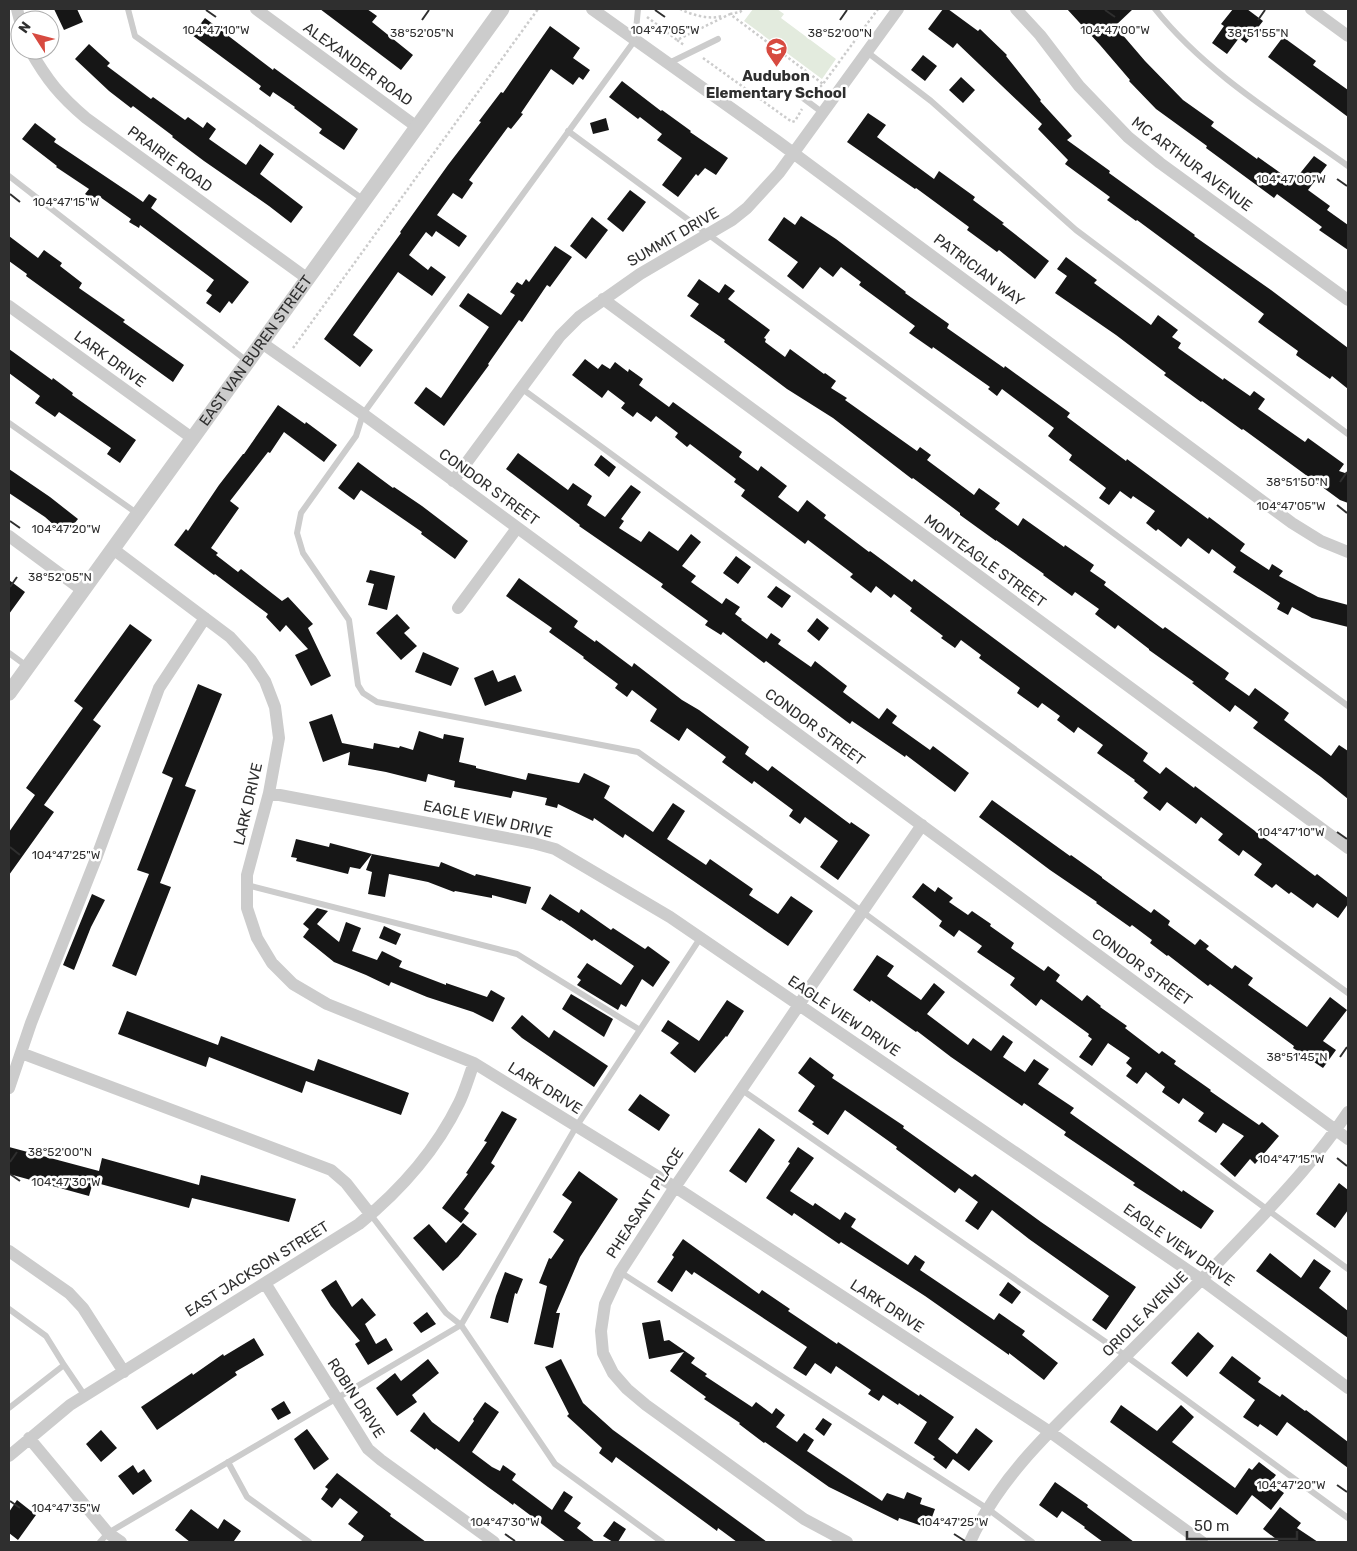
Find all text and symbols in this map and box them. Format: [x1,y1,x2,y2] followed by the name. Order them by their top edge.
[10,10,60,60] north arrow
[300,18,416,110] street label: ALEXANDER ROAD
[15,19,35,37] text: N
[182,23,250,37] text: 104°47'10"W
[630,23,700,37] text: 104°47'05"W
[1080,23,1150,37] text: 104°47'00"W
[390,26,454,40] text: 38°52'05"N
[808,26,872,40] text: 38°52'00"N
[1227,26,1289,40] text: 38°51'55"N
[764,36,788,67] school or university icon: Audubon Elementary School
[706,67,846,102] place label: Audubon Elementary School
[1128,113,1256,215] street label: MC ARTHUR AVENUE
[124,122,216,196] street label: PRAIRIE ROAD
[1256,172,1326,186] text: 104°47'00"W
[33,195,100,209] text: 104°47'15"W
[624,203,722,271] street label: SUMMIT DRIVE
[930,230,1028,310] street label: PATRICIAN WAY
[195,272,316,429] street label: EAST VAN BUREN STREET
[71,327,149,391] street label: LARK DRIVE
[436,445,543,529] street label: CONDOR STREET
[1266,475,1328,489] text: 38°51'50"N
[1256,499,1326,513] text: 104°47'05"W
[921,511,1050,611] street label: MONTEAGLE STREET
[31,522,101,536] text: 104°47'20"W
[28,570,92,584] text: 38°52'05"N
[762,685,869,769] street label: CONDOR STREET
[230,761,266,847] street label: LARK DRIVE
[422,797,554,841] street label: EAGLE VIEW DRIVE
[1257,825,1325,839] text: 104°47'10"W
[32,848,101,862] text: 104°47'25"W
[1089,925,1196,1009] street label: CONDOR STREET
[784,972,904,1060] street label: EAGLE VIEW DRIVE
[1267,1050,1327,1064] text: 38°51'45"N
[505,1058,585,1118] street label: LARK DRIVE
[603,1144,687,1262] street label: PHEASANT PLACE
[28,1145,92,1159] text: 38°52'00"N
[1258,1152,1325,1166] text: 104°47'15"W
[31,1175,101,1189] text: 104°47'30"W
[1120,1200,1238,1290] street label: EAGLE VIEW DRIVE
[182,1217,333,1321] street label: EAST JACKSON STREET
[1099,1268,1191,1360] street label: ORIOLE AVENUE
[847,1276,927,1336] street label: LARK DRIVE
[324,1355,388,1441] street label: ROBIN DRIVE
[1256,1478,1326,1492] text: 104°47'20"W
[32,1501,101,1515] text: 104°47'35"W
[1187,1508,1297,1540] scale bar
[470,1515,540,1529] text: 104°47'30"W
[920,1515,989,1529] text: 104°47'25"W
[1194,1517,1229,1535] text: 50 m

